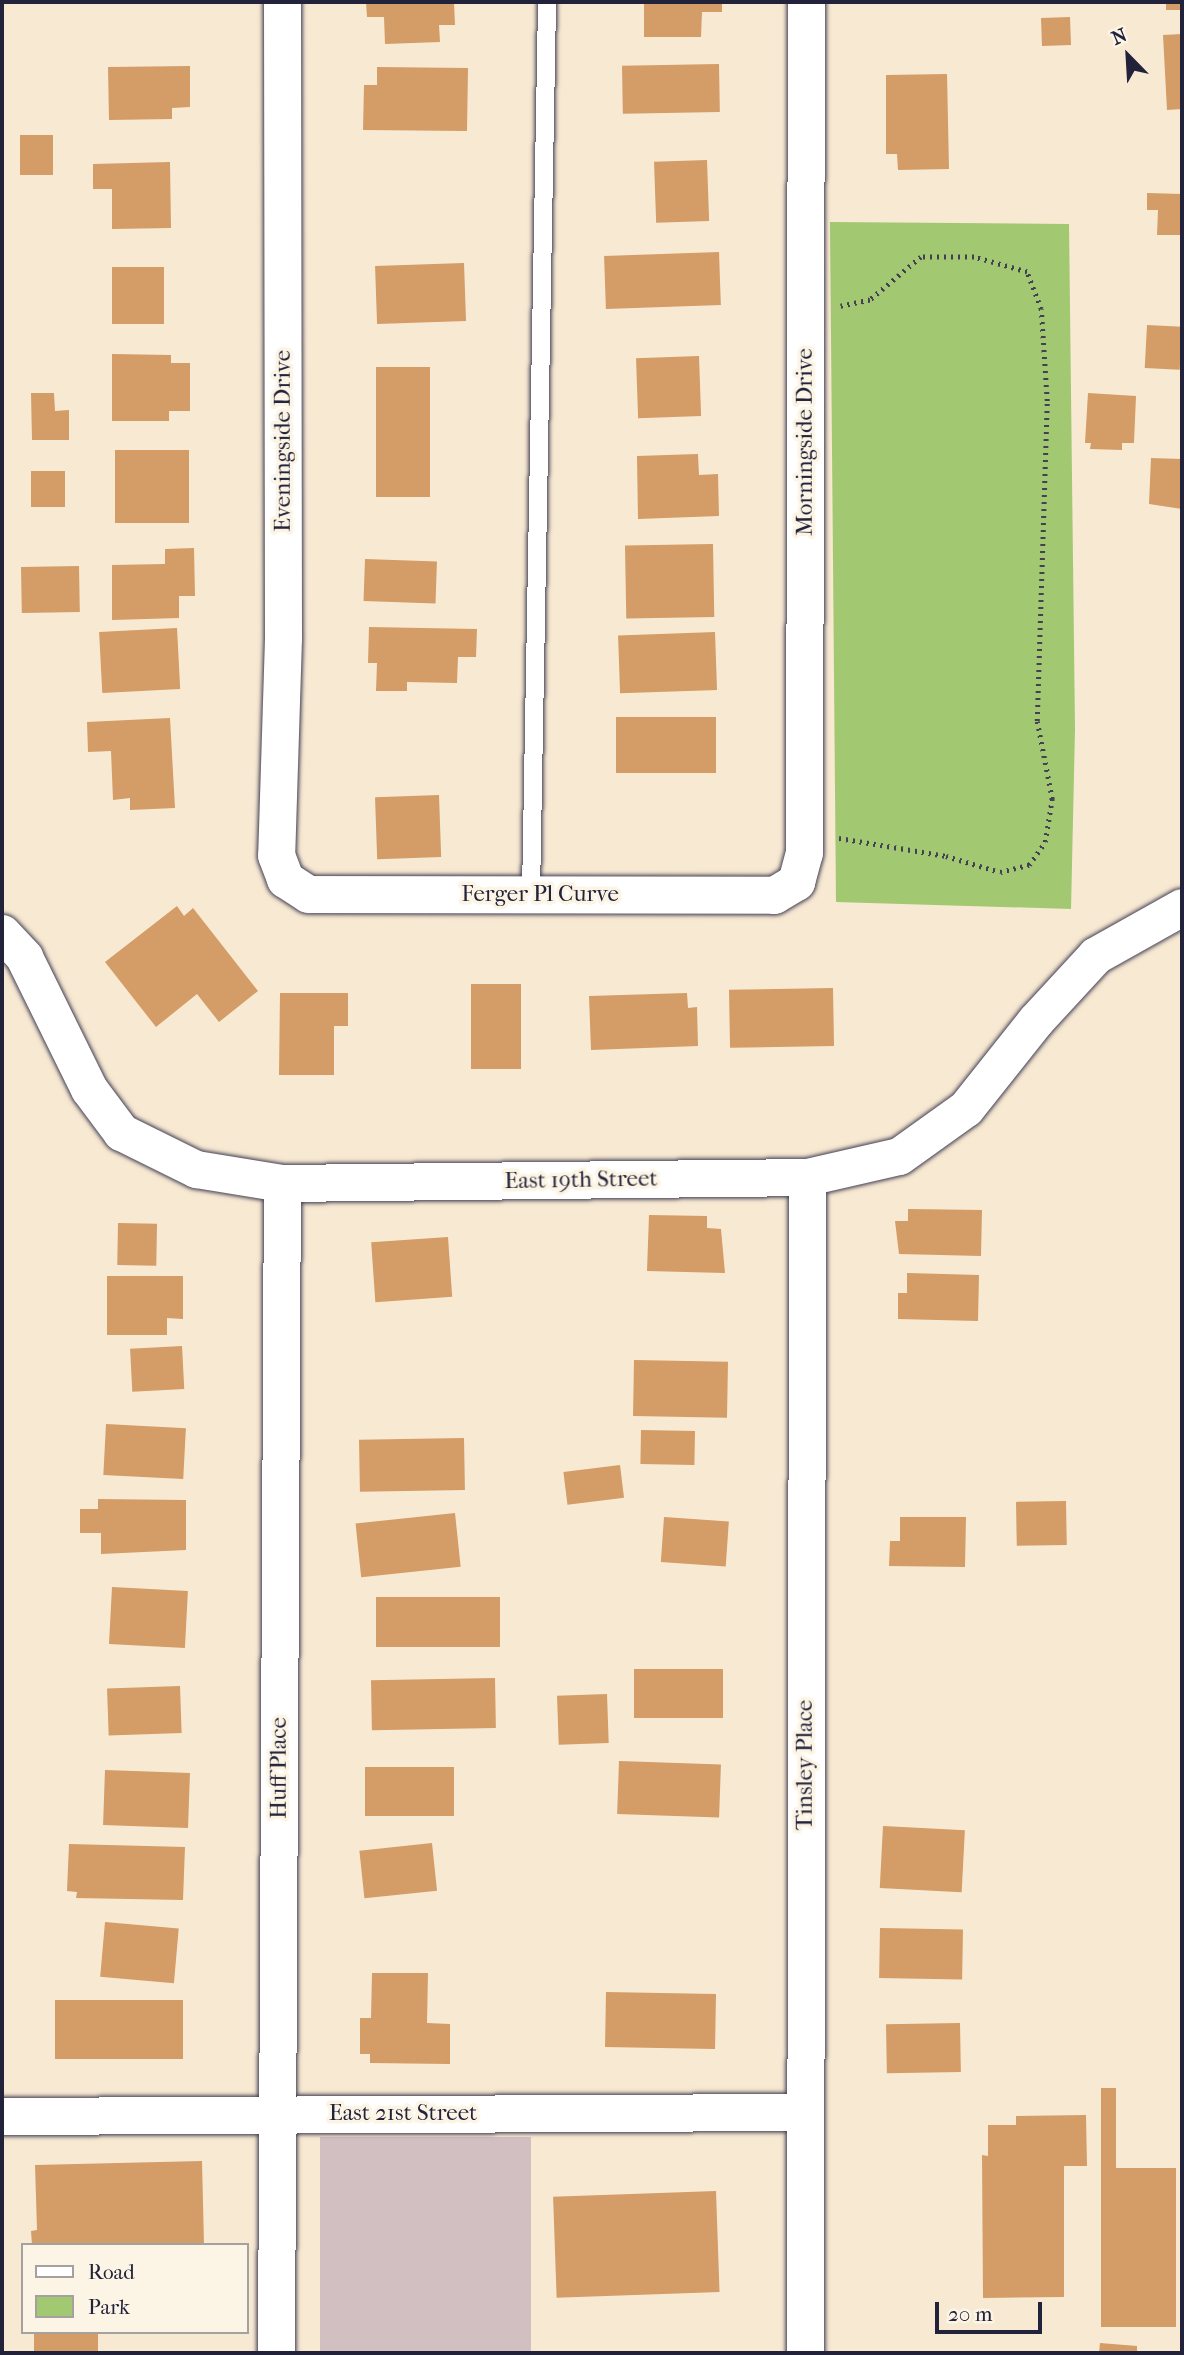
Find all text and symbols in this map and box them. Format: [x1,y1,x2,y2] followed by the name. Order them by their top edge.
[1093,21,1163,91] north arrow
[1108,24,1131,50] text: N
[791,348,819,536] street label: Morningside Drive
[269,350,297,532] street label: Eveningside Drive
[461,880,619,908] street label: Ferger Pl Curve
[504,1165,658,1195] street label: East 19th Street
[791,1700,819,1830] street label: Tinsley Place
[265,1717,293,1819] street label: Huff Place
[329,2099,477,2127] street label: East 21st Street
[21,2243,248,2334] legend
[88,2260,135,2284] text: Road
[939,2288,1046,2332] scale bar
[88,2295,130,2319] text: Park
[948,2302,992,2326] text: 20 m

